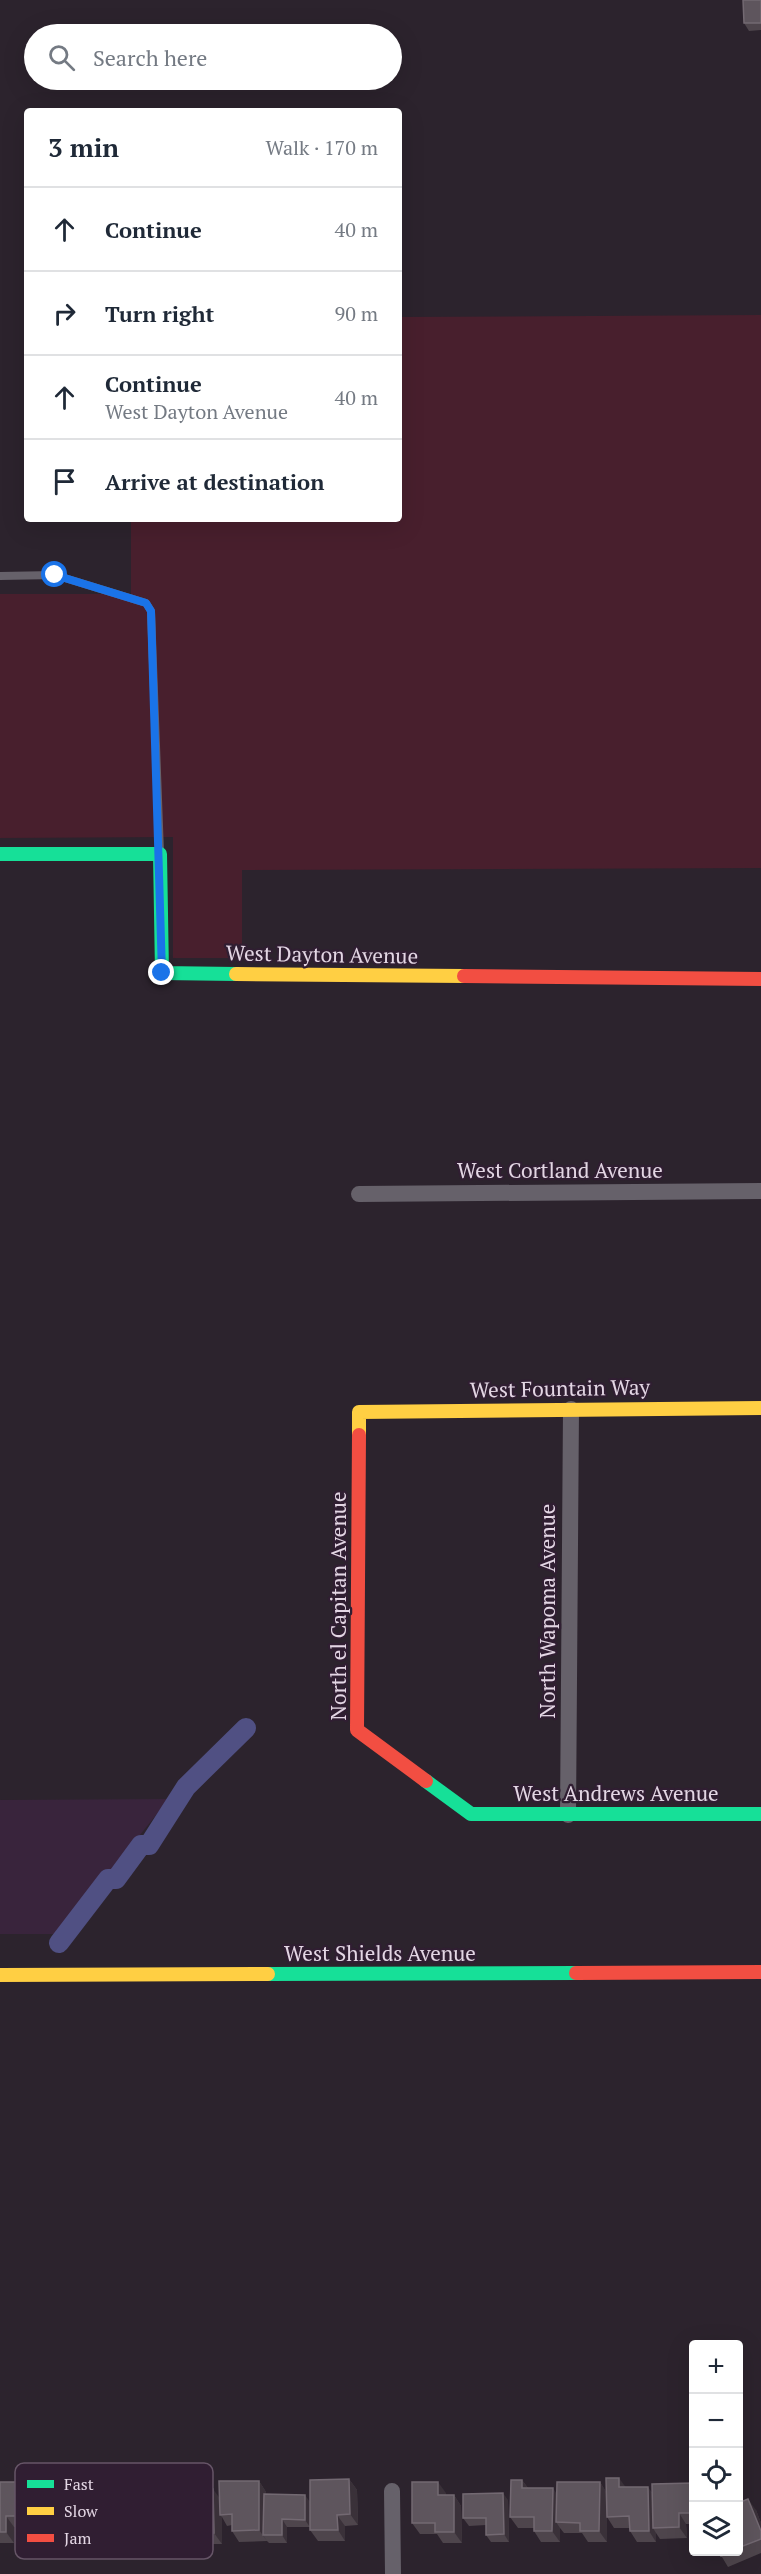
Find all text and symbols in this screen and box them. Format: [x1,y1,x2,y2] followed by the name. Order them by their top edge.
[24,24,402,90] search box
[45,41,78,74] icon: search
[93,43,207,72] text: Search here
[48,130,119,164] text: 3 min
[266,134,378,161] text: Walk · 170 m
[48,213,81,246] icon: ahead
[105,215,202,244] text: Continue
[335,216,378,243] text: 40 m
[48,297,81,330] icon: right
[105,299,214,328] text: Turn right
[335,300,378,327] text: 90 m
[105,369,202,398] text: Continue
[48,381,81,414] icon: ahead
[335,384,378,411] text: 40 m
[105,398,288,425] text: West Dayton Avenue
[48,465,81,498] icon: arrive
[105,467,324,496] text: Arrive at destination
[41,561,67,587] route start
[226,938,418,970] street label: West Dayton Avenue
[148,959,174,985] route end
[457,1156,663,1184] street label: West Cortland Avenue
[470,1372,651,1404] street label: West Fountain Way
[324,1492,352,1720] street label: North el Capitan Avenue
[533,1504,561,1718] street label: North Wapoma Avenue
[513,1779,719,1807] street label: West Andrews Avenue
[284,1939,476,1967] street label: West Shields Avenue
[689,2340,743,2556] map controls
[689,2340,743,2394] button: +
[689,2394,743,2448] button: −
[689,2448,743,2502] button: locate
[15,2463,213,2559] legend
[64,2473,94,2495] text: Fast
[64,2500,98,2522] text: Slow
[689,2502,743,2556] button: layers
[64,2527,92,2549] text: Jam

